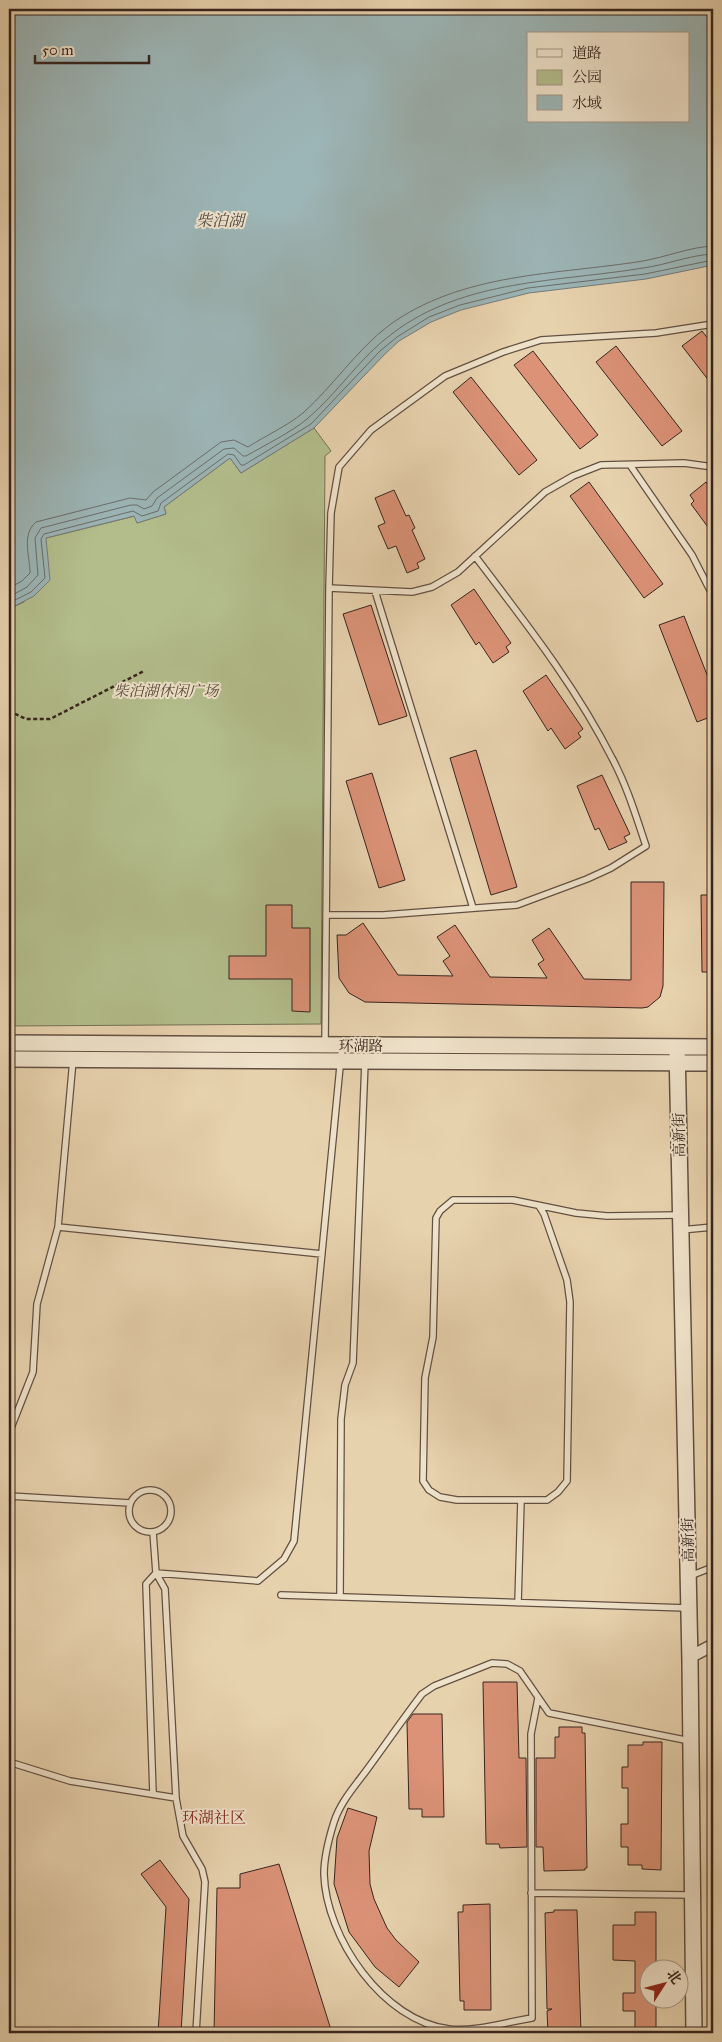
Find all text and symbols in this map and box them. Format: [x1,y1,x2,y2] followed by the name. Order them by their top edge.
[35,32,149,64] scale bar
[527,32,690,122] legend
[42,41,74,59] text: 50 m
[572,44,602,62] text: 道路
[572,68,602,86] text: 公园
[572,94,602,112] text: 水域
[196,211,247,230] water label: 柴泊湖
[113,682,220,700] park label: 柴泊湖休闲广场
[338,1037,384,1055] street label: 环湖路
[670,1112,688,1158] street label: 高新街
[679,1517,697,1563] street label: 高新街
[182,1808,246,1827] district label: 环湖社区
[640,1960,690,2010] north arrow
[663,1966,685,1987] text: 北

